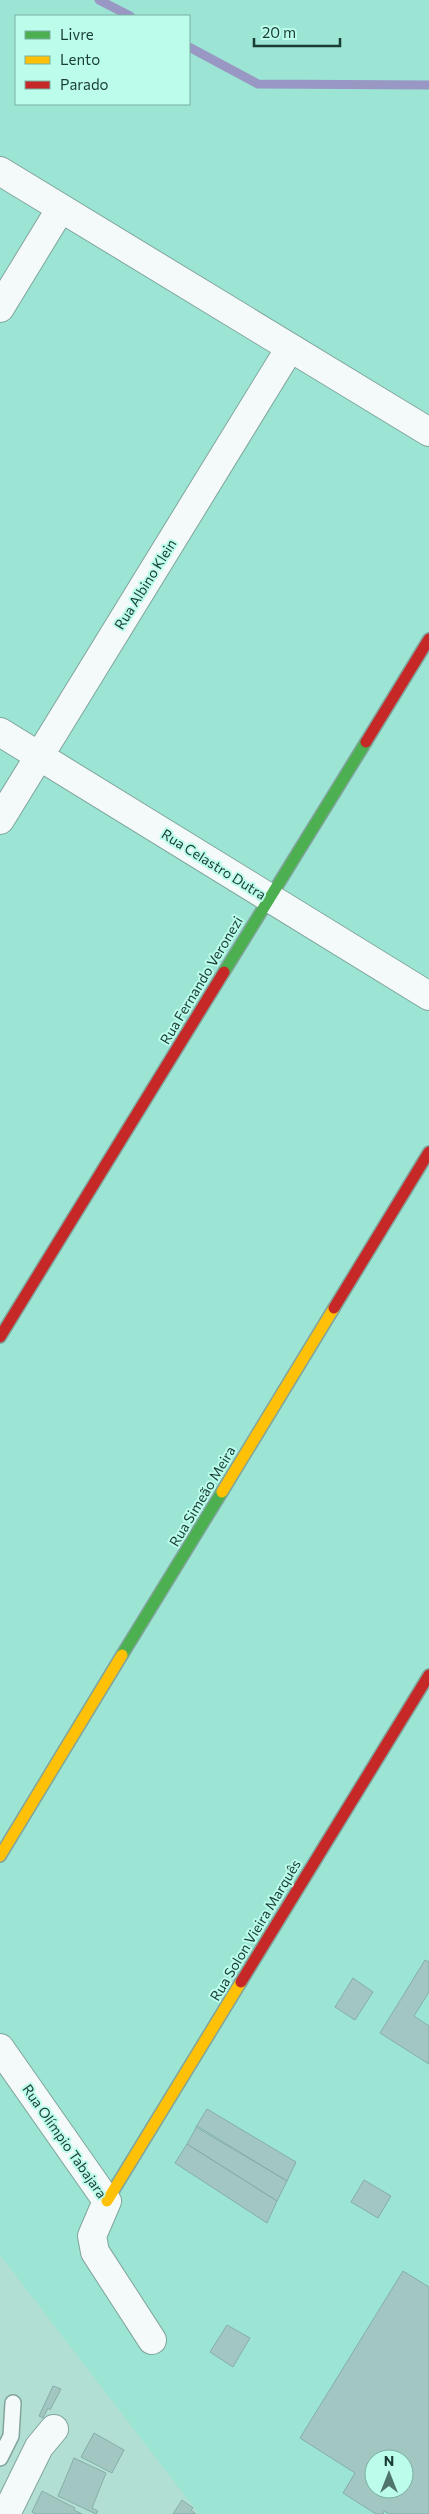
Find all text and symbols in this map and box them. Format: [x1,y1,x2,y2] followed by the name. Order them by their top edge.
[15,15,190,105] legend
[254,15,340,47] scale bar
[262,23,296,41] text: 20 m
[60,25,94,43] text: Livre
[60,50,100,68] text: Lento
[60,75,109,93] text: Parado
[110,536,180,632] street label: Rua Albino Klein
[159,825,269,903] street label: Rua Celastro Dutra
[156,913,246,1047] street label: Rua Fernando Veronezi
[165,1443,239,1549] street label: Rua Simeão Meira
[206,1856,304,2004] street label: Rua Solon Vieira Marquês
[19,2081,111,2201] street label: Rua Olímpio Tabajara
[364,2449,414,2499] north arrow
[384,2452,394,2469] text: N

